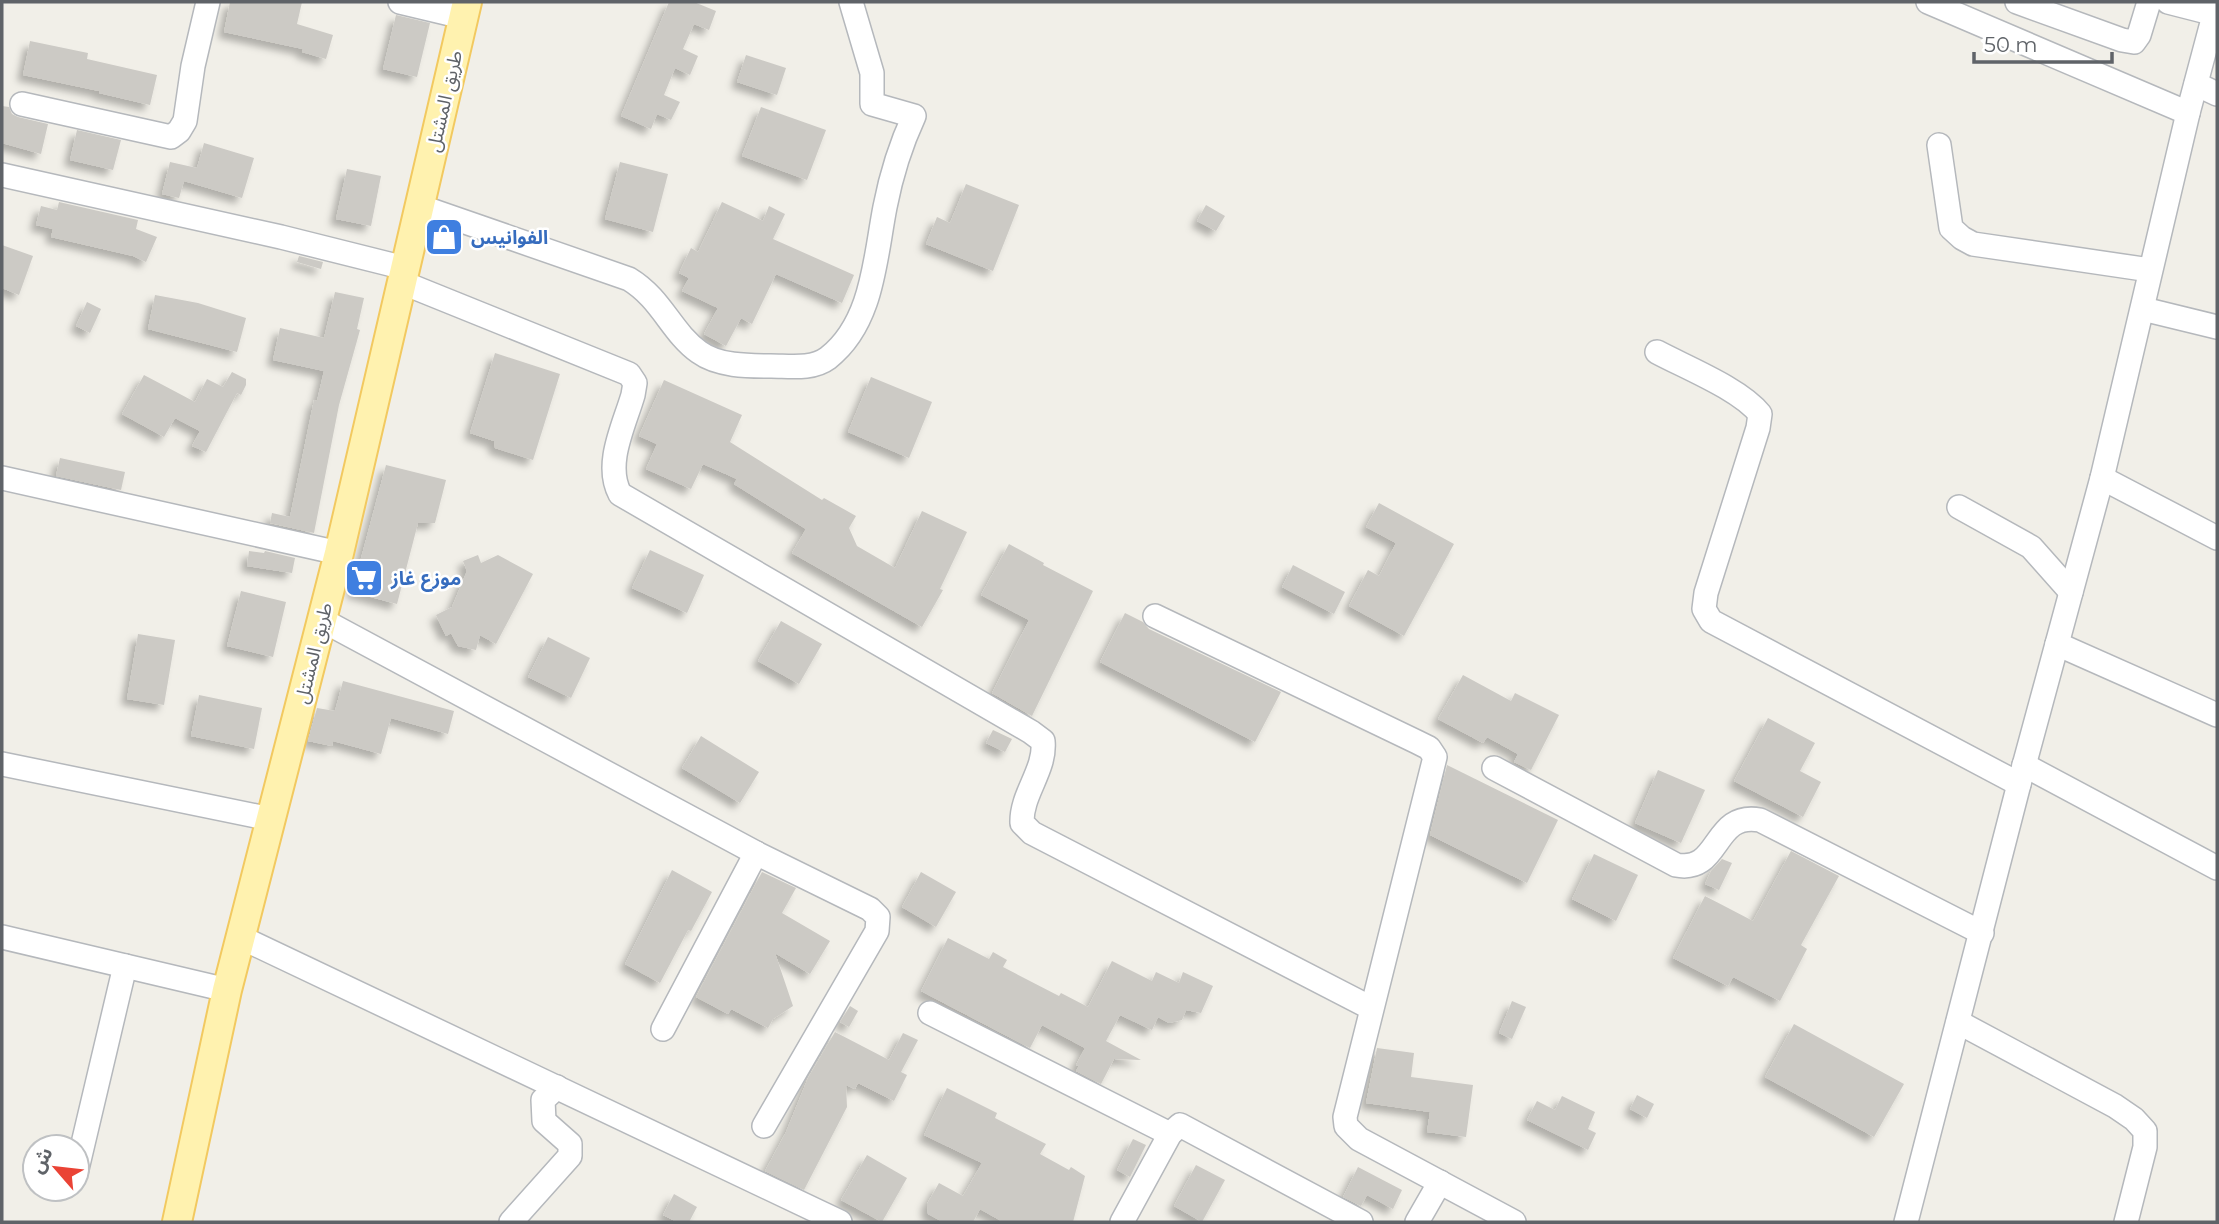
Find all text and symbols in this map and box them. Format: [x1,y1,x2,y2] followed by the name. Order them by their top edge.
[1974,21,2112,65] scale bar
[1984,32,2038,57] text: 50 m
[422,48,467,154] street label: طريق المشتل
[423,216,465,258] shop icon: الفوانيس
[471,226,548,249] place label: الفوانيس
[343,557,385,599] supermarket icon: موزع غاز
[390,567,461,592] place label: موزع غاز
[290,600,337,706] street label: طريق المشتل
[21,1133,91,1203] north arrow
[25,1143,58,1177] text: ش

